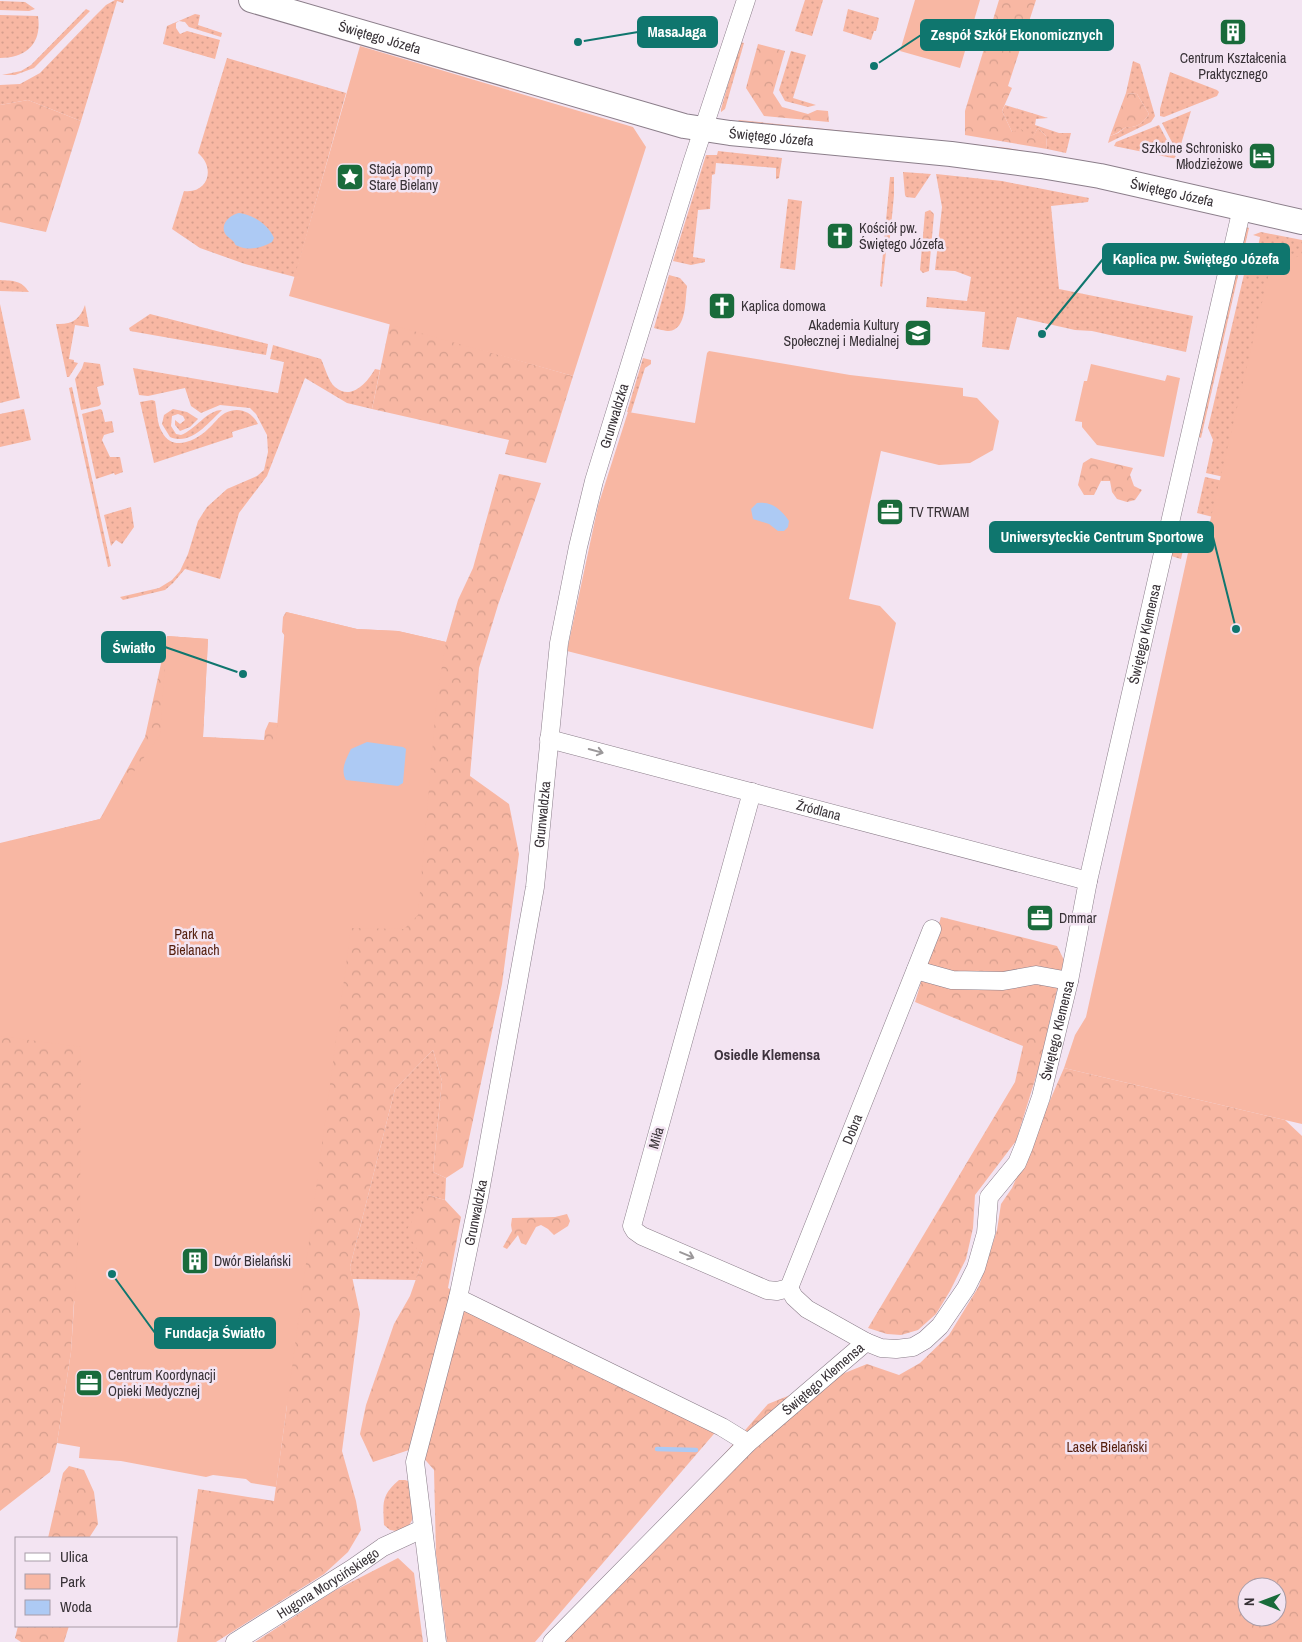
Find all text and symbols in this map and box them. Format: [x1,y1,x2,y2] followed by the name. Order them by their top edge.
[336,17,424,58] street label: Świętego Józefa
[638,17,717,47] callout: MasaJaga
[1218,17,1248,47] building icon: Centrum Kształcenia Praktycznego
[921,20,1113,50] callout: Zespół Szkół Ekonomicznych
[648,21,707,42] text: MasaJaga
[931,24,1103,45] text: Zespół Szkół Ekonomicznych
[1180,49,1287,83] place label: Centrum Kształcenia Praktycznego
[728,124,815,150] street label: Świętego Józefa
[1142,139,1243,173] place label: Szkolne Schronisko Młodzieżowe
[1247,141,1277,171] hotel icon: Szkolne Schronisko Młodzieżowe
[369,160,438,194] place label: Stacja pomp Stare Bielany
[335,162,365,192] place icon: Stacja pomp Stare Bielany
[1129,174,1216,211] street label: Świętego Józefa
[859,219,944,253] place label: Kościół pw. Świętego Józefa
[825,221,855,251] church icon: Kościół pw. Świętego Józefa
[1103,244,1289,274] callout: Kaplica pw. Świętego Józefa
[1113,248,1279,269] text: Kaplica pw. Świętego Józefa
[707,291,737,321] church icon: Kaplica domowa
[741,297,826,315] place label: Kaplica domowa
[784,316,899,350] place label: Akademia Kultury Społecznej i Medialnej
[903,318,933,348] school or university icon: Akademia Kultury Społecznej i Medialnej
[596,381,633,451] street label: Grunwaldzka
[875,497,905,527] office icon: TV TRWAM
[909,503,969,521] place label: TV TRWAM
[990,522,1213,552] callout: Uniwersyteckie Centrum Sportowe
[1000,526,1204,547] text: Uniwersyteckie Centrum Sportowe
[1124,582,1165,686] street label: Świętego Klemensa
[102,632,165,662] callout: Światło
[112,637,156,658] text: Światło
[587,747,603,757] one-way arrow
[530,780,554,849] street label: Grunwaldzka
[795,796,844,825] street label: Źródlana
[1025,903,1055,933] office icon: Dmmar
[1059,909,1097,927] place label: Dmmar
[168,925,220,959] park label: Park na Bielanach
[1036,978,1078,1082] street label: Świętego Klemensa
[714,1044,820,1065] district label: Osiedle Klemensa
[838,1111,867,1147] street label: Dobra
[644,1125,668,1151] street label: Miła
[460,1178,491,1247] street label: Grunwaldzka
[180,1246,210,1276] building icon: Dwór Bielański
[679,1251,694,1261] one-way arrow
[214,1252,291,1270] place label: Dwór Bielański
[155,1318,275,1348] callout: Fundacja Światło
[165,1322,265,1343] text: Fundacja Światło
[778,1338,868,1419] street label: Świętego Klemensa
[108,1366,216,1400] place label: Centrum Koordynacji Opieki Medycznej
[74,1368,104,1398] office icon: Centrum Koordynacji Opieki Medycznej
[1066,1438,1148,1456] park label: Lasek Bielański
[15,1537,178,1627] legend
[273,1544,383,1623] street label: Hugona Morycińskiego
[60,1546,88,1567] text: Ulica
[60,1571,86,1592] text: Park
[1237,1577,1287,1627] north arrow
[60,1596,92,1617] text: Woda
[1240,1597,1258,1606] text: N

